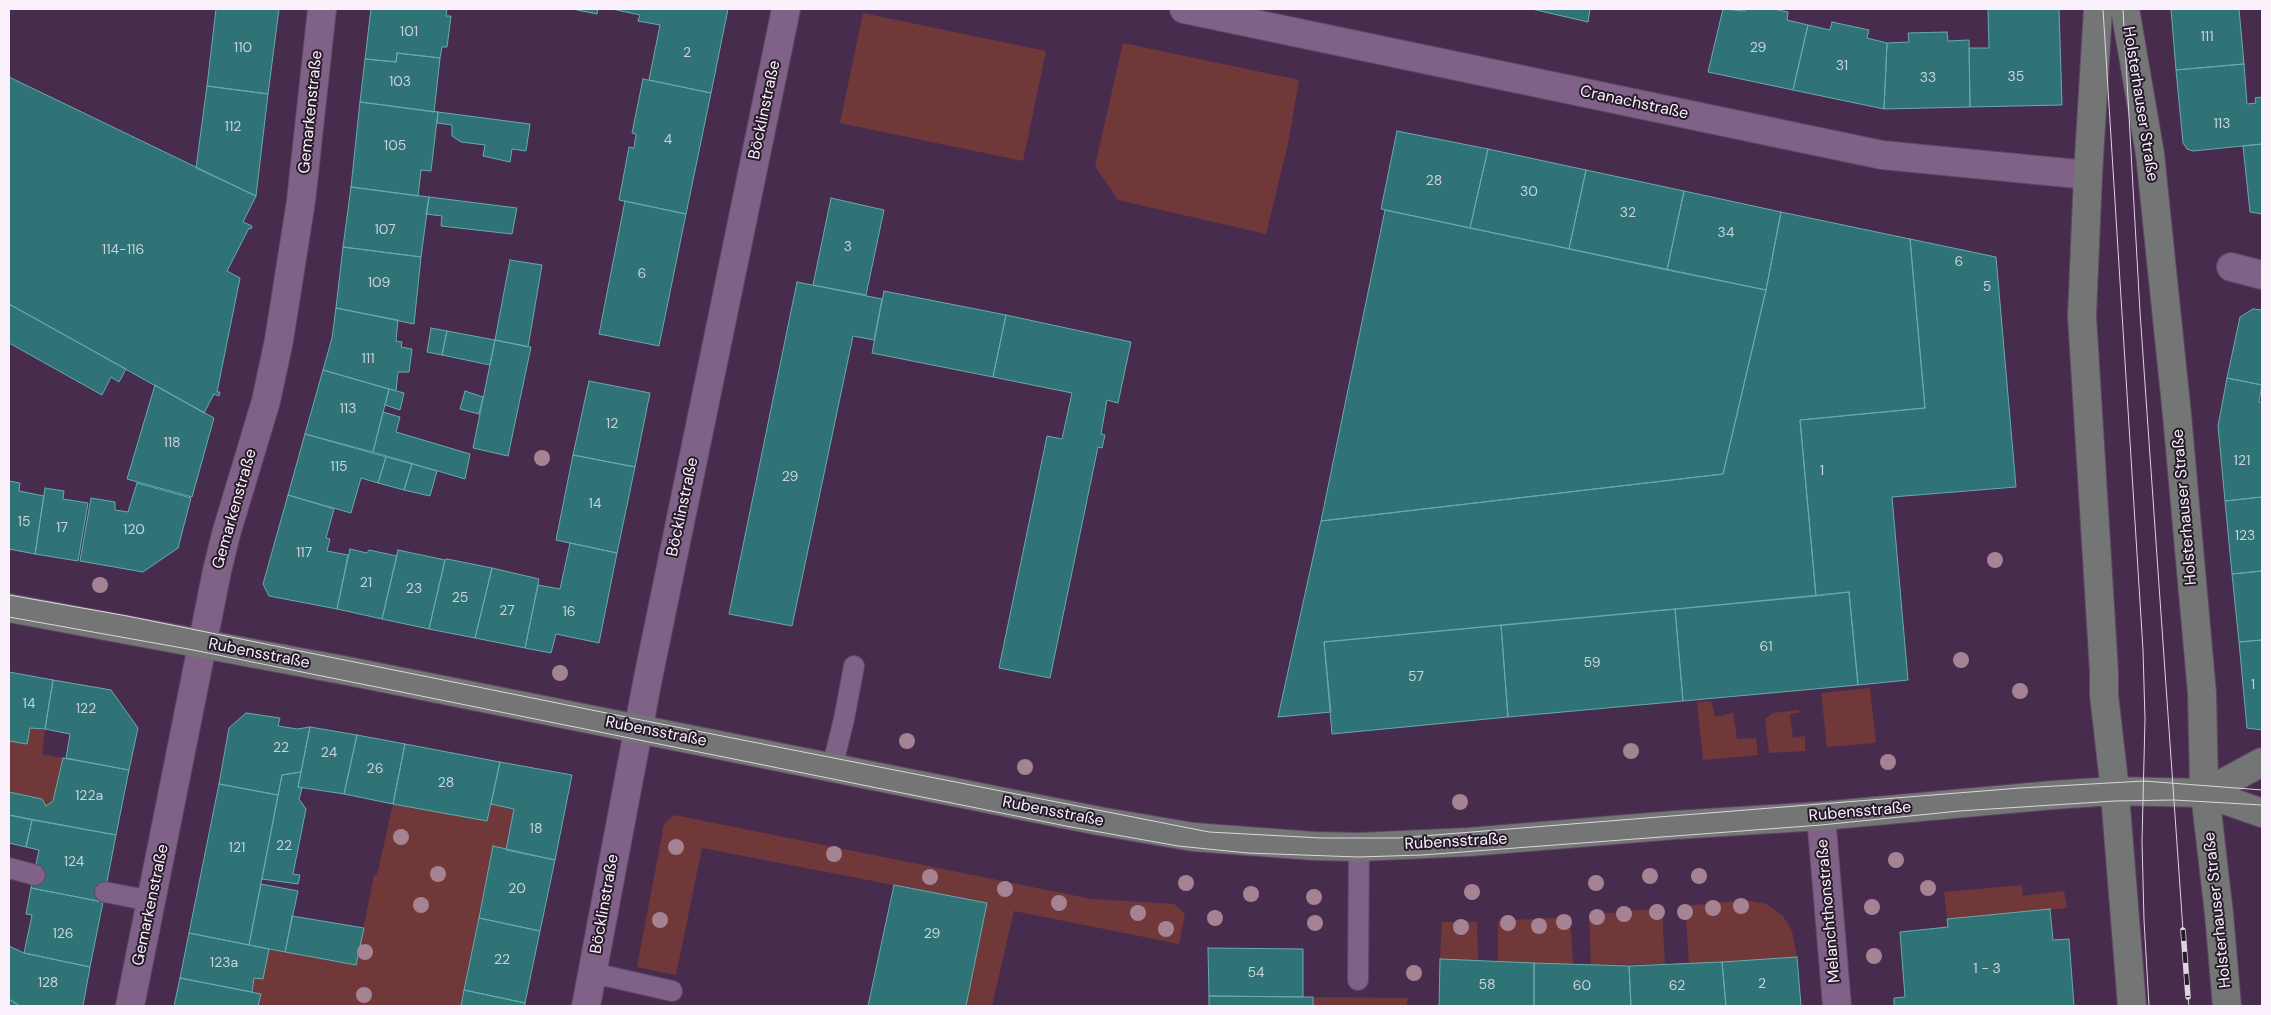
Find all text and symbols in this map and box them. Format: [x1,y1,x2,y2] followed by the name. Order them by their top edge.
[400,24,418,40] house number: 101
[2118,25,2162,183] street label: Holsterhauser Straße
[2200,29,2214,45] house number: 111
[234,40,252,56] house number: 110
[1750,40,1766,56] house number: 29
[683,45,691,61] house number: 2
[295,49,327,175] street label: Gemarkenstraße
[1836,58,1848,74] house number: 31
[745,59,785,161] street label: Böcklinstraße
[2008,69,2024,85] house number: 35
[1920,70,1936,86] house number: 33
[389,74,411,90] house number: 103
[1578,82,1690,124] street label: Cranachstraße
[2213,116,2231,132] house number: 113
[225,119,241,135] house number: 112
[664,132,672,148] house number: 4
[384,138,406,154] house number: 105
[1426,173,1442,189] house number: 28
[1520,184,1538,200] house number: 30
[1620,205,1636,221] house number: 32
[374,222,396,238] house number: 107
[1718,225,1734,241] house number: 34
[844,239,852,255] house number: 3
[102,242,144,258] house number: 114-116
[1955,254,1963,270] house number: 6
[638,266,646,282] house number: 6
[368,275,390,291] house number: 109
[1983,279,1991,295] house number: 5
[361,351,375,367] house number: 111
[339,401,357,417] house number: 113
[606,416,618,432] house number: 12
[2169,428,2201,586] street label: Holsterhauser Straße
[163,435,181,451] house number: 118
[209,447,261,571] street label: Gemarkenstraße
[2234,453,2250,469] house number: 121
[663,456,703,558] street label: Böcklinstraße
[330,459,348,475] house number: 115
[1820,463,1824,479] house number: 1
[782,469,798,485] house number: 29
[589,496,601,512] house number: 14
[18,514,30,530] house number: 15
[56,520,68,536] house number: 17
[123,522,145,538] house number: 120
[2235,528,2255,544] house number: 123
[296,545,312,561] house number: 117
[360,575,372,591] house number: 21
[406,581,422,597] house number: 23
[452,590,468,606] house number: 25
[499,603,515,619] house number: 27
[562,604,576,620] house number: 16
[207,635,311,673] street label: Rubensstraße
[1759,639,1773,655] house number: 61
[1584,655,1600,671] house number: 59
[1408,669,1424,685] house number: 57
[2251,677,2255,693] house number: 1
[23,696,35,712] house number: 14
[76,701,96,717] house number: 122
[604,713,708,751] street label: Rubensstraße
[273,740,289,756] house number: 22
[321,745,337,761] house number: 24
[367,761,383,777] house number: 26
[438,775,454,791] house number: 28
[75,788,103,804] house number: 122a
[1001,793,1105,831] street label: Rubensstraße
[1808,798,1912,826] street label: Rubensstraße
[530,821,542,837] house number: 18
[1404,830,1508,854] street label: Rubensstraße
[2200,831,2236,989] street label: Holsterhauser Straße
[276,838,292,854] house number: 22
[1813,838,1845,984] street label: Melanchthonstraße
[229,840,245,856] house number: 121
[129,842,173,968] street label: Gemarkenstraße
[587,853,623,955] street label: Böcklinstraße
[64,854,84,870] house number: 124
[508,881,526,897] house number: 20
[52,926,74,942] house number: 126
[924,926,940,942] house number: 29
[494,952,510,968] house number: 22
[210,955,238,971] house number: 123a
[1973,961,2001,977] house number: 1 - 3
[1247,965,1265,981] house number: 54
[38,975,58,991] house number: 128
[1758,976,1766,992] house number: 2
[1478,977,1496,993] house number: 58
[1573,978,1591,994] house number: 60
[1669,978,1685,994] house number: 62

